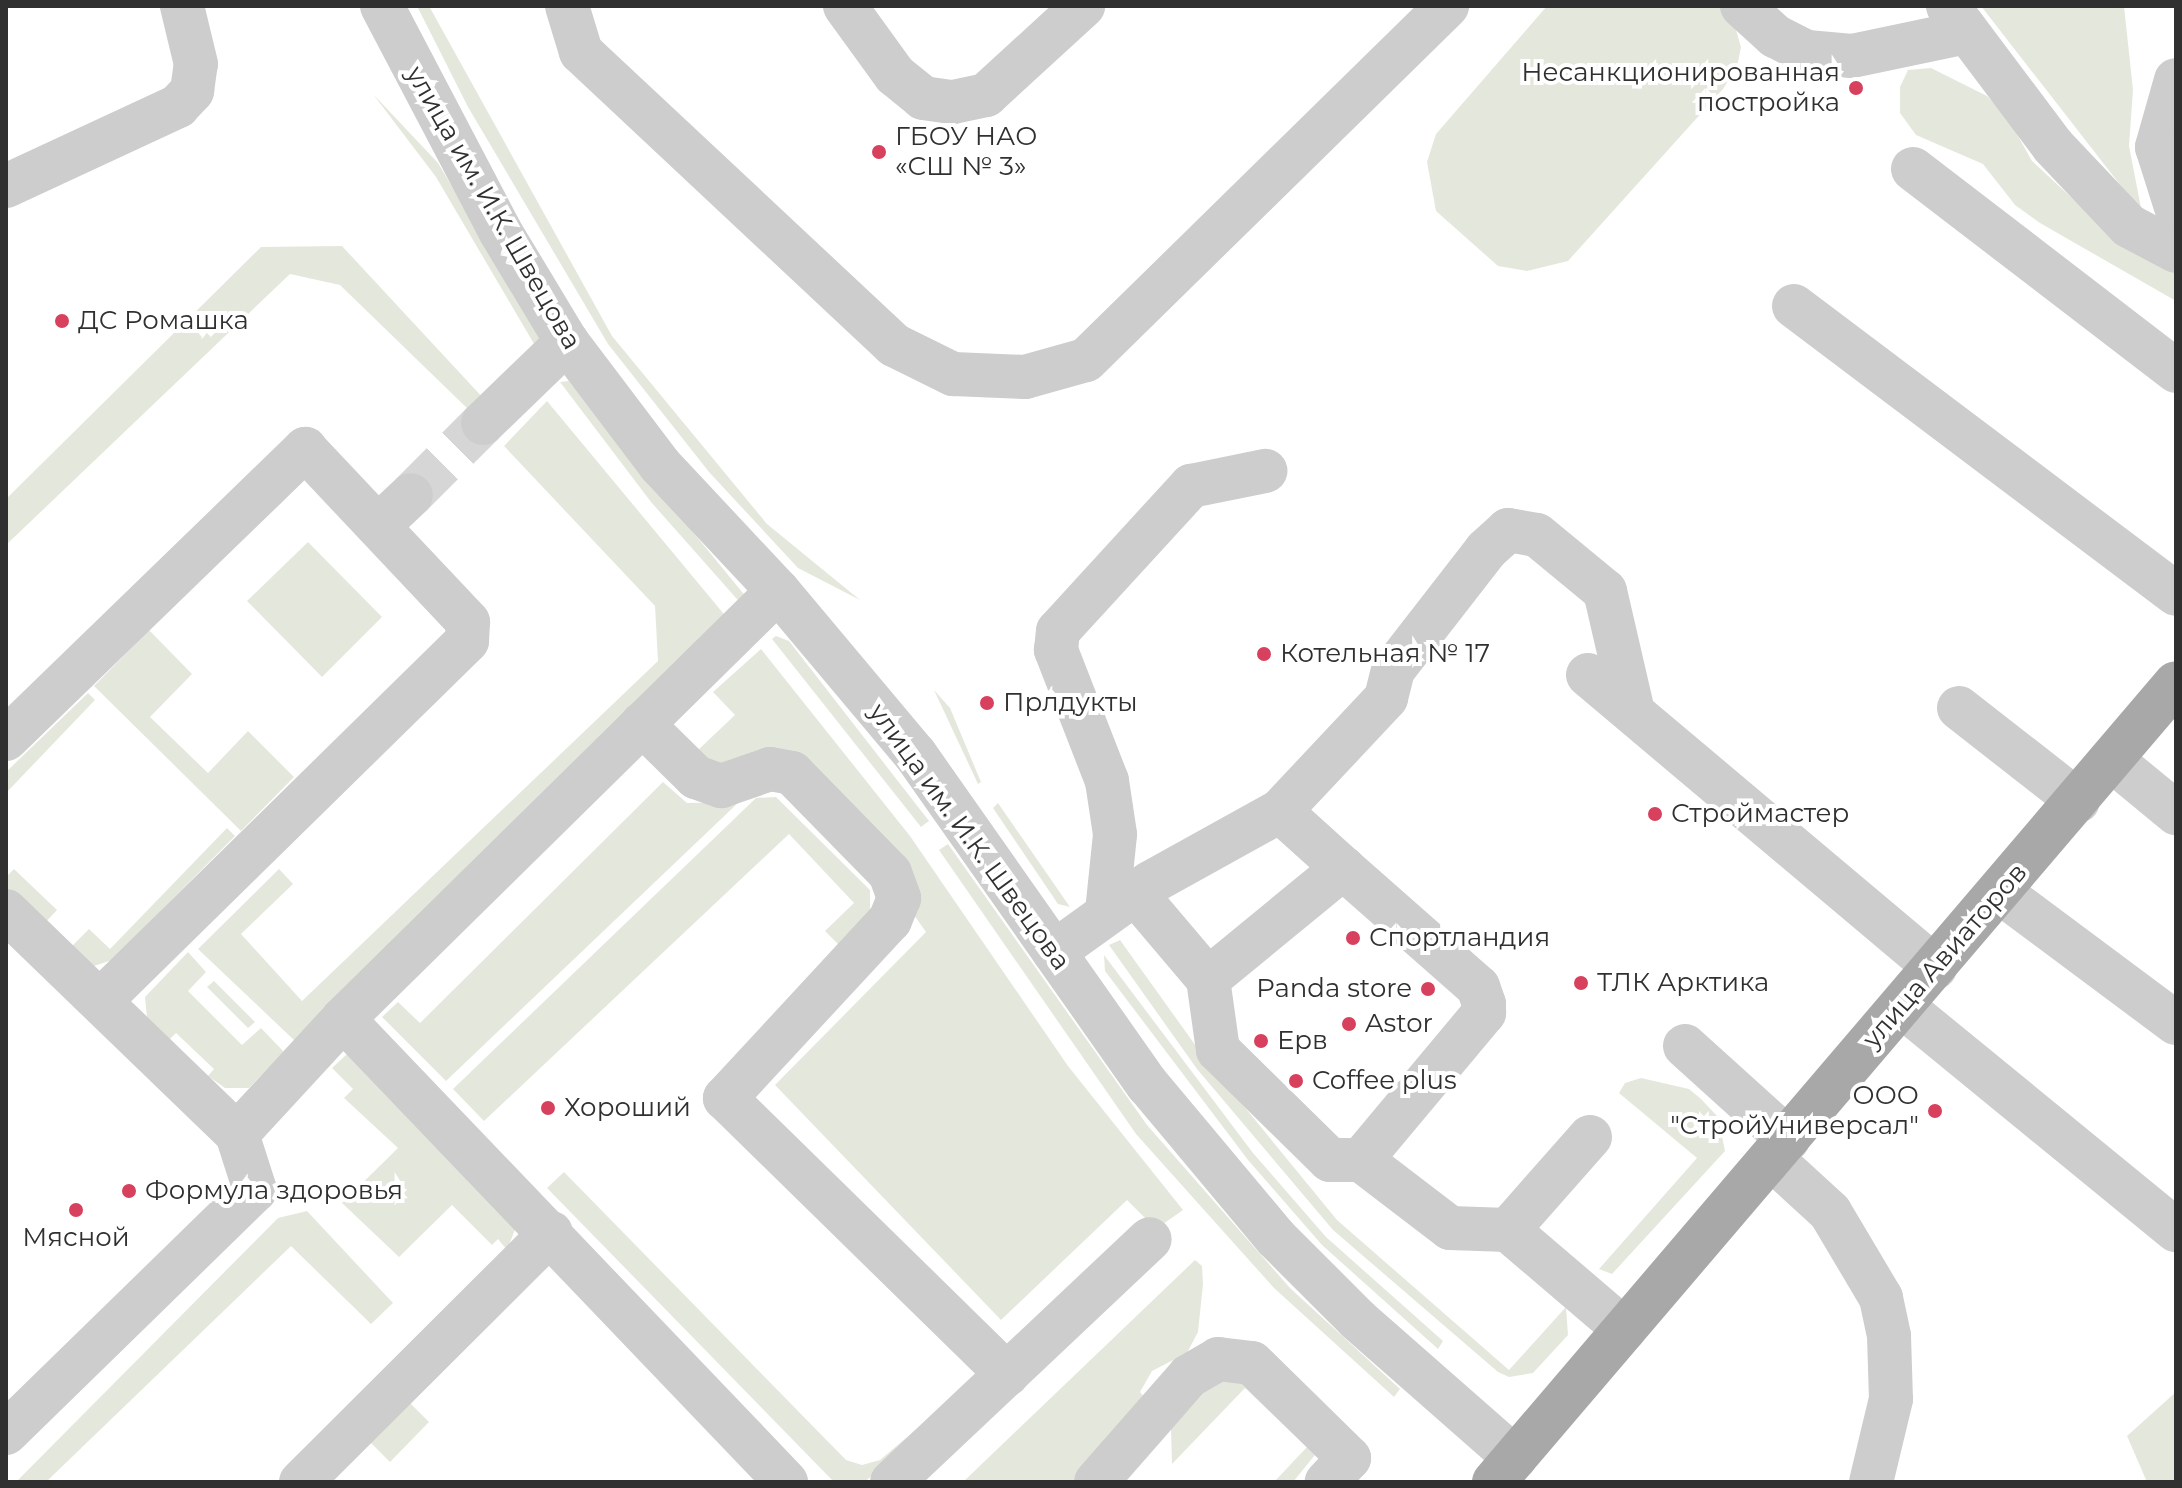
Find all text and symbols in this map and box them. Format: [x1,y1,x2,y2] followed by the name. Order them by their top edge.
[1521,57,1840,118] place label: Несанкционированная постройка
[399,61,587,355] street label: улица им. И.К. Швецова
[1847,79,1865,97] marker: Несанкционированная постройка
[895,121,1037,182] place label: ГБОУ НАО «СШ № 3»
[870,143,888,161] marker: ГБОУ НАО «СШ № 3»
[78,305,249,337] place label: ДС Ромашка
[53,312,71,330] marker: ДС Ромашка
[1280,638,1490,670] place label: Котельная № 17
[1255,645,1273,663] marker: Котельная № 17
[1003,687,1138,719] place label: Прлдукты
[978,694,996,712] marker: Прлдукты
[862,698,1076,976] street label: улица им. И.К. Швецова
[1671,798,1849,830] place label: Строймастер
[1646,805,1664,823] marker: Строймастер
[1856,857,2034,1055] street label: улица Авиаторов
[1369,922,1550,954] place label: Спортландия
[1344,929,1362,947] marker: Спортландия
[1597,967,1769,999] place label: ТЛК Арктика
[1256,973,1412,1005] place label: Panda store
[1572,974,1590,992] marker: ТЛК Арктика
[1419,980,1437,998] marker: Panda store
[1365,1008,1433,1040] place label: Astor
[1340,1015,1358,1033] marker: Astor
[1277,1025,1328,1057] place label: Ерв
[1252,1032,1270,1050] marker: Ерв
[1312,1065,1457,1097] place label: Coffee plus
[1287,1072,1305,1090] marker: Coffee plus
[1670,1080,1919,1142] place label: ООО "СтройУниверсал"
[564,1092,691,1124] place label: Хороший
[539,1099,557,1117] marker: Хороший
[1926,1102,1944,1120] marker: ООО "СтройУниверсал"
[145,1175,403,1207] place label: Формула здоровья
[120,1182,138,1200] marker: Формула здоровья
[67,1201,85,1219] marker: Мясной
[22,1222,130,1254] place label: Мясной

